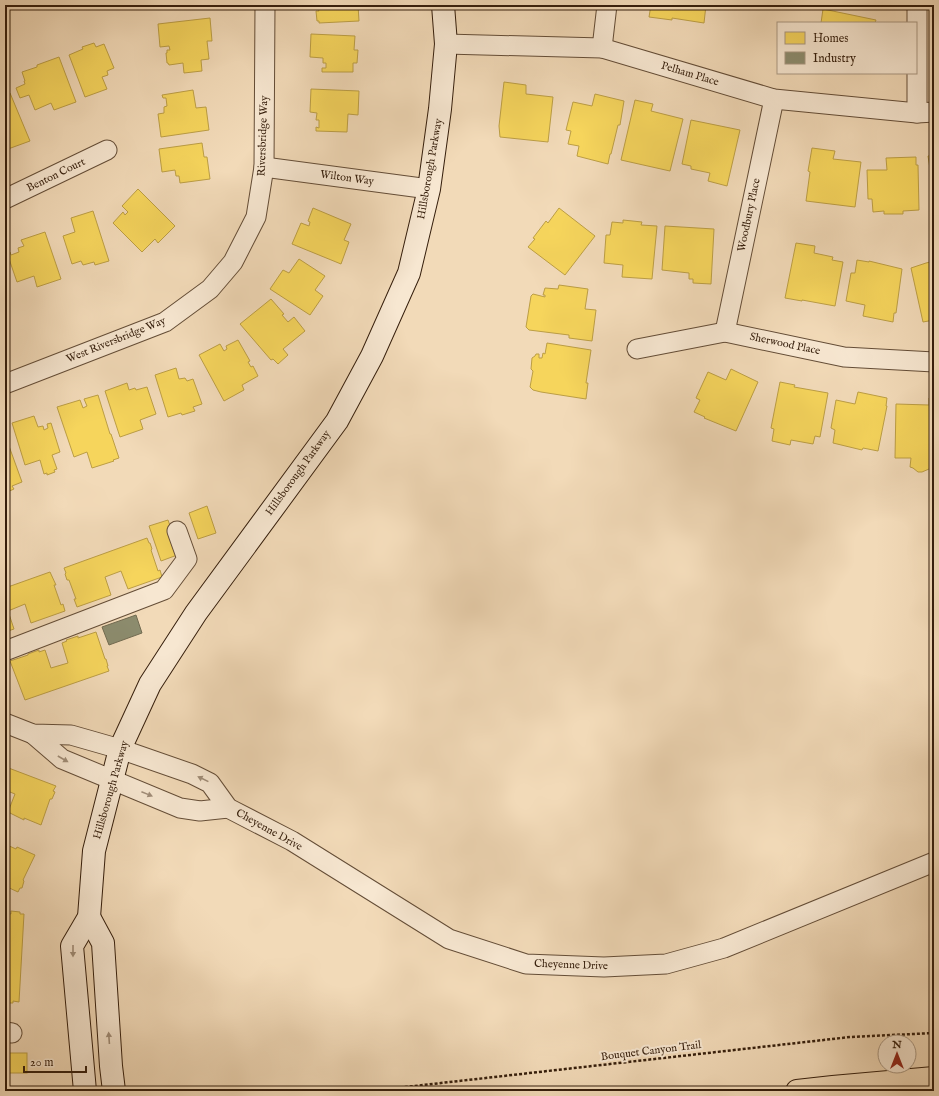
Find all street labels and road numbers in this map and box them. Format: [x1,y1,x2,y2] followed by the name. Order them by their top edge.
[659,59,721,89] street label: Pelham Place
[255,95,271,177] street label: Riversbridge Way
[414,117,446,220] street label: Hillsborough Parkway
[24,155,88,195] street label: Benton Court
[319,167,375,189] street label: Wilton Way
[734,177,764,253] street label: Woodbury Place
[64,313,168,366] street label: West Riversbridge Way
[748,330,822,358] street label: Sherwood Place
[262,427,334,518] street label: Hillsborough Parkway
[90,738,132,841] street label: Hillsborough Parkway
[233,806,305,854] street label: Cheyenne Drive
[534,957,608,973] street label: Cheyenne Drive
[600,1038,702,1064] street label: Bouquet Canyon Trail

